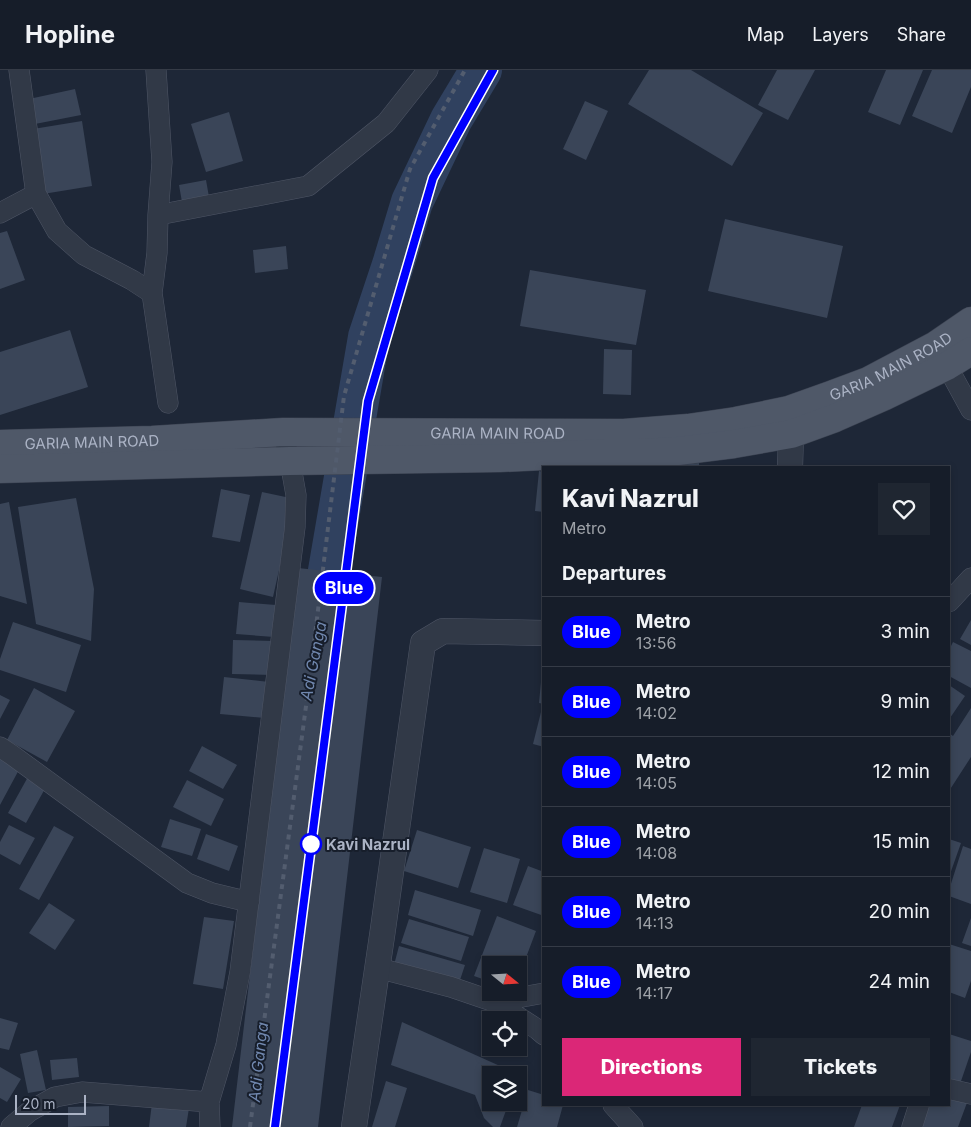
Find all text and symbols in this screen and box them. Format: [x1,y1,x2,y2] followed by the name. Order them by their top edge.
[25,20,115,49] text: Hopline
[747,24,784,45] text: Map
[812,24,869,45] text: Layers
[897,24,946,45] text: Share
[827,327,956,404] street label: GARIA MAIN ROAD
[430,423,565,442] street label: GARIA MAIN ROAD
[24,430,160,453] street label: GARIA MAIN ROAD
[878,483,930,535] button: heart
[562,484,699,513] text: Kavi Nazrul
[562,518,606,538] text: Metro
[562,562,666,585] text: Departures
[309,572,379,604] line badge: Blue
[325,577,363,598] text: Blue
[636,610,691,633] text: Metro
[295,620,330,703] water label: Adi Ganga
[880,620,930,643] text: 3 min
[572,621,611,642] text: Blue
[636,633,676,653] text: 13:56
[636,680,691,703] text: Metro
[880,690,930,713] text: 9 min
[572,691,611,712] text: Blue
[636,703,677,723] text: 14:02
[636,750,691,773] text: Metro
[873,760,930,783] text: 12 min
[572,761,611,782] text: Blue
[636,773,677,793] text: 14:05
[636,820,691,843] text: Metro
[873,830,930,853] text: 15 min
[572,831,611,852] text: Blue
[300,833,322,855] marker: Kavi Nazrul
[326,835,410,854] place label: Kavi Nazrul
[636,843,677,863] text: 14:08
[636,890,691,913] text: Metro
[869,900,930,923] text: 20 min
[572,901,611,922] text: Blue
[636,913,674,933] text: 14:13
[482,956,528,1001] north arrow
[482,956,527,1111] map controls
[636,960,691,983] text: Metro
[869,970,930,993] text: 24 min
[572,971,611,992] text: Blue
[636,983,673,1003] text: 14:17
[482,1011,527,1056] button: locate
[244,1021,272,1104] water label: Adi Ganga
[562,1038,741,1096] button: Directions
[751,1038,930,1096] button: Tickets
[482,1066,527,1111] button: layers
[15,1092,86,1115] scale bar
[22,1095,56,1112] text: 20 m

